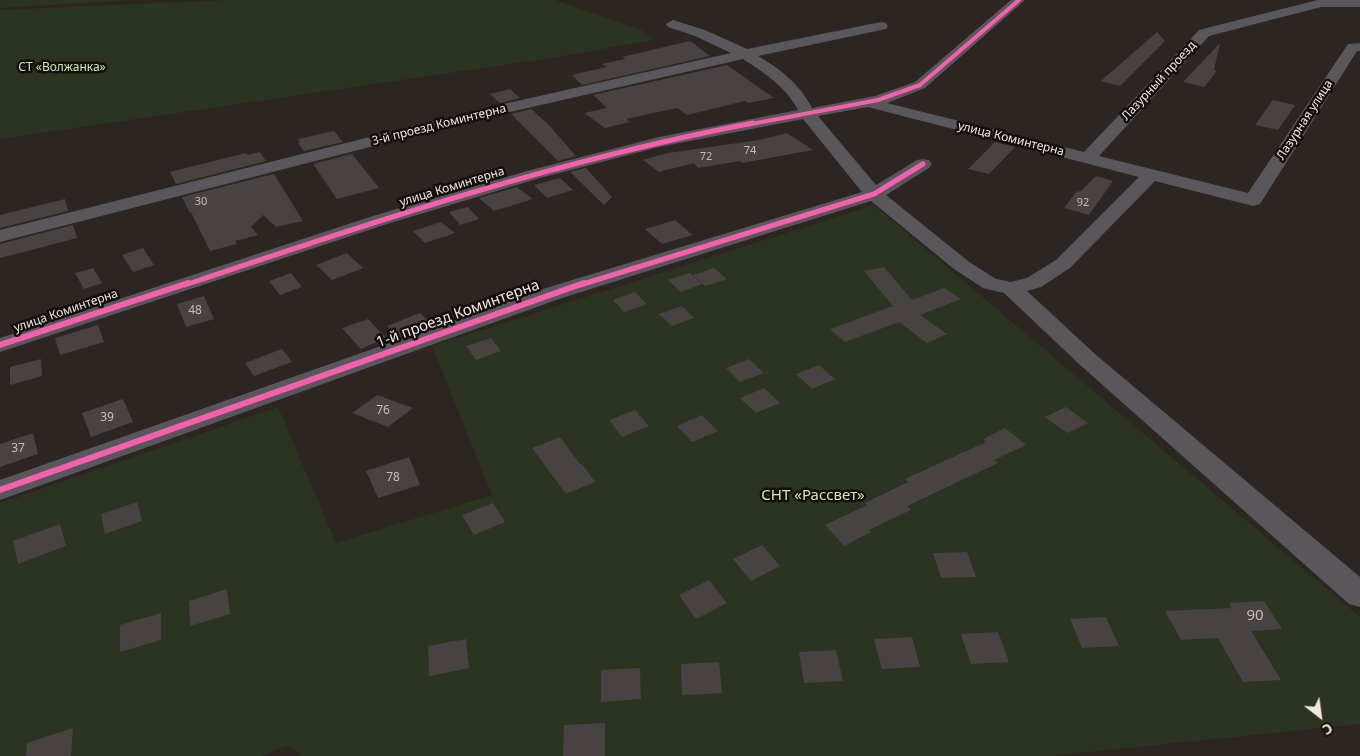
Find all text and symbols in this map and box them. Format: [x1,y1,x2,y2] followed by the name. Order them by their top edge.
[1119,39,1199,123] street label: Лазурный проезд
[18,61,106,75] park label: СТ «Волжанка»
[1274,77,1336,163] street label: Лазурная улица
[370,101,508,149] street label: 3-й проезд Коминтерна
[956,119,1066,159] street label: улица Коминтерна
[744,144,756,158] house number: 74
[700,150,712,164] house number: 72
[398,164,506,210] street label: улица Коминтерна
[195,195,207,209] house number: 30
[1077,196,1089,210] house number: 92
[374,276,542,352] street label: 1-й проезд Коминтерна
[12,286,120,336] street label: улица Коминтерна
[188,304,202,318] house number: 48
[376,404,390,418] house number: 76
[100,411,114,425] house number: 39
[11,442,25,456] house number: 37
[386,471,400,485] house number: 78
[761,487,865,505] park label: СНТ «Рассвет»
[1246,607,1264,625] house number: 90
[1295,691,1345,741] north arrow
[1319,719,1336,740] text: С

